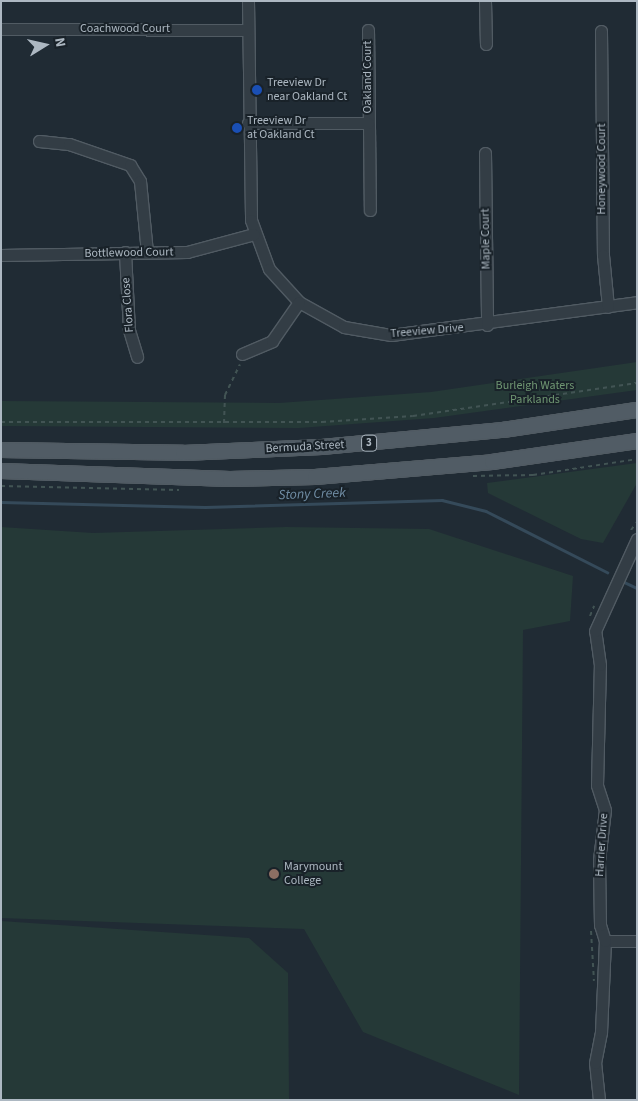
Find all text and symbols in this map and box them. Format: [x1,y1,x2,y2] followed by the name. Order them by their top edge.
[20,20,70,70] north arrow
[80,22,170,36] street label: Coachwood Court
[49,36,70,49] text: N
[361,41,375,113] street label: Oakland Court
[267,76,347,104] place label: Treeview Dr near Oakland Ct
[251,84,263,96] marker: Treeview Dr near Oakland Ct
[247,114,315,142] place label: Treeview Dr at Oakland Ct
[231,122,243,134] marker: Treeview Dr at Oakland Ct
[595,123,609,215] street label: Honeywood Court
[478,208,494,270] street label: Maple Court
[84,245,174,261] street label: Bottlewood Court
[119,277,137,333] street label: Flora Close
[390,321,464,341] street label: Treeview Drive
[496,379,574,407] park label: Burleigh Waters Parklands
[360,434,378,452] road number: 3
[265,438,345,456] street label: Bermuda Street
[278,484,346,504] water label: Stony Creek
[593,813,611,877] street label: Harrier Drive
[284,860,342,888] place label: Marymount College
[268,868,280,880] marker: Marymount College

